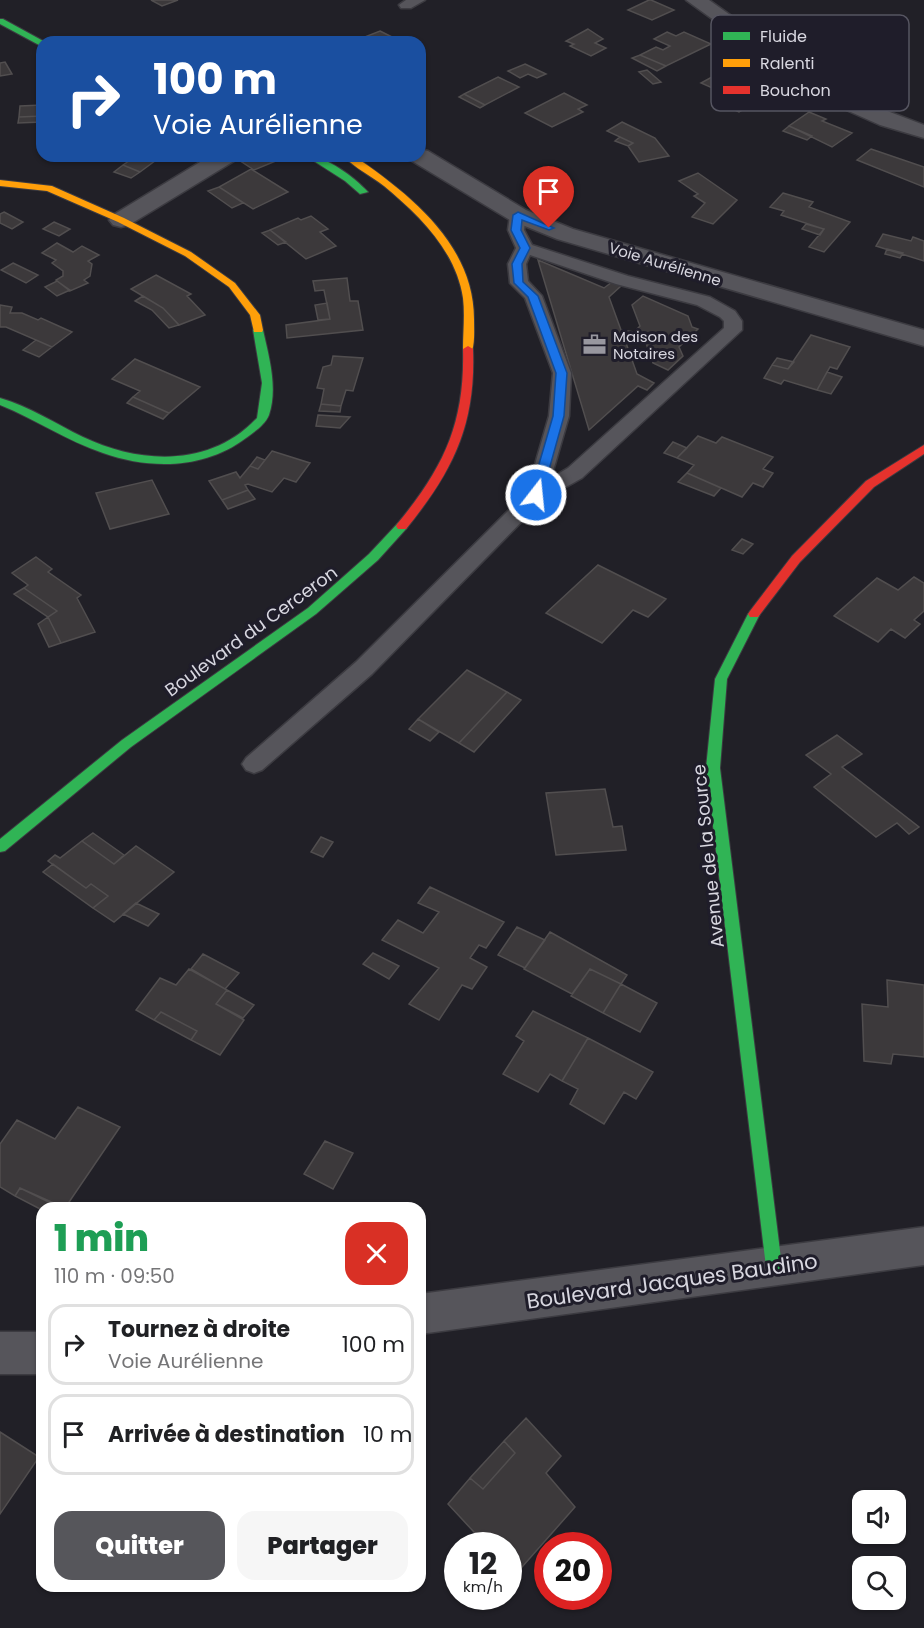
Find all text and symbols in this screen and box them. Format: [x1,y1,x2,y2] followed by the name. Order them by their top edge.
[711,15,909,111] legend
[760,25,807,48] text: Fluide
[153,50,277,109] text: 100 m
[760,52,814,75] text: Ralenti
[54,60,132,138] icon: right
[760,79,831,102] text: Bouchon
[153,106,363,143] text: Voie Aurélienne
[523,166,574,228] pin
[532,175,565,208] icon: arrive
[606,237,724,291] street label: Voie Aurélienne
[613,326,698,364] place label: Maison des Notaires
[582,332,608,358] office icon: Maison des Notaires
[504,463,568,527] position arrow
[160,560,342,702] street label: Boulevard du Cerceron
[686,763,730,949] street label: Avenue de la Source
[54,1213,149,1264] text: 1 min
[345,1222,408,1285] button: close
[525,1246,819,1316] street label: Boulevard Jacques Baudino
[54,1262,175,1290] text: 110 m · 09:50
[108,1314,290,1345] text: Tournez à droite
[57,1328,90,1361] icon: right
[342,1329,405,1360] text: 100 m
[108,1347,263,1375] text: Voie Aurélienne
[57,1418,90,1451] icon: arrive
[108,1419,345,1450] text: Arrivée à destination
[363,1419,412,1450] text: 10 m
[852,1490,906,1610] map controls
[852,1490,906,1544] button: sound
[54,1511,225,1580] button: Quitter
[237,1511,408,1580] button: Partager
[534,1532,612,1610] speed limit sign: 20
[469,1542,497,1585] text: 12
[852,1556,906,1610] button: search
[463,1576,503,1597] text: km/h

